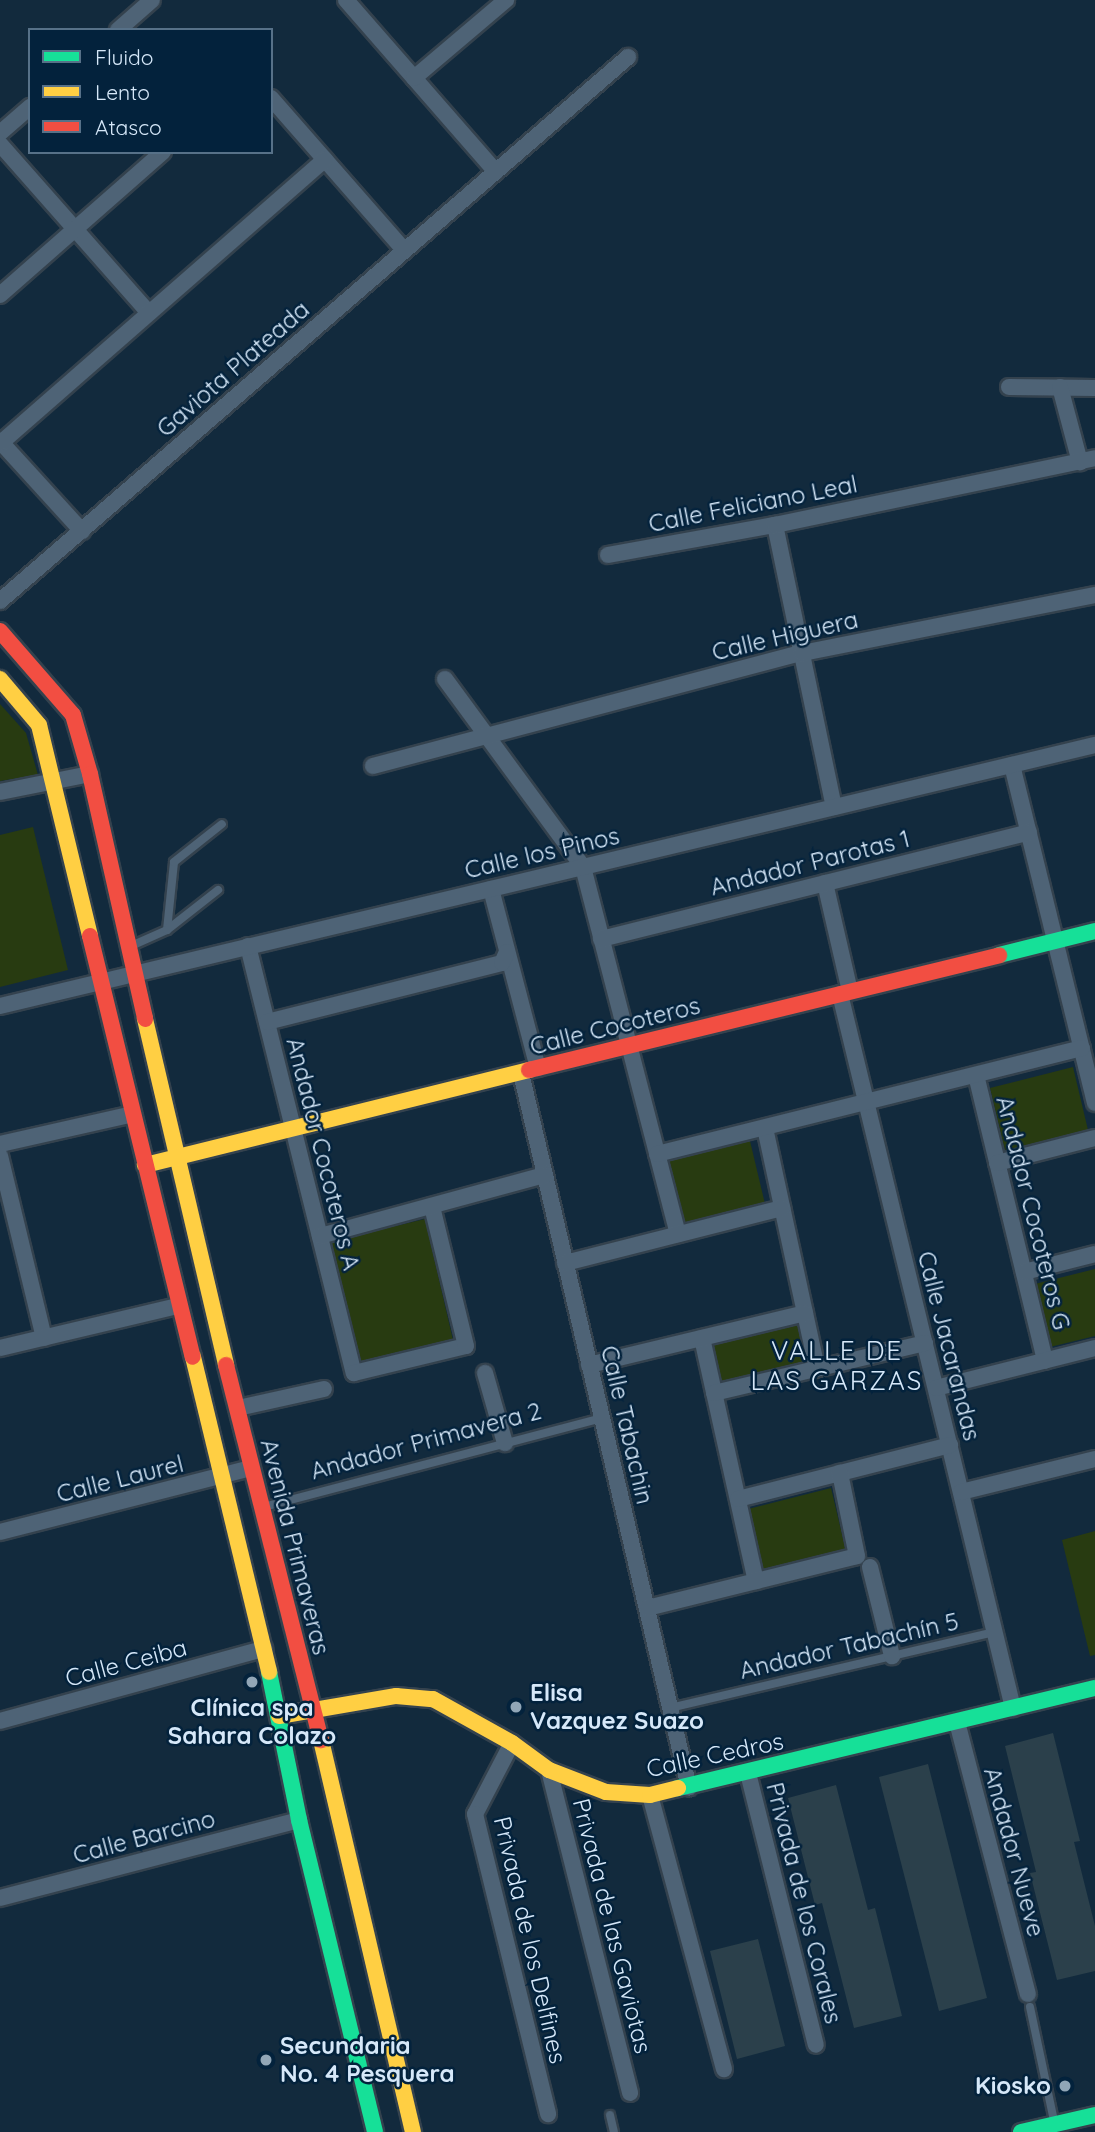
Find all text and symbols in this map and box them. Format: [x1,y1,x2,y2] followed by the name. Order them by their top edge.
[28,28,273,154] legend
[95,44,153,70] text: Fluido
[95,79,150,105] text: Lento
[95,114,162,140] text: Atasco
[151,295,315,443] street label: Gaviota Plateada
[646,470,860,538] street label: Calle Feliciano Leal
[709,605,861,667] street label: Calle Higuera
[462,821,622,885] street label: Calle los Pinos
[707,824,913,902] street label: Andador Parotas 1
[527,991,703,1061] street label: Calle Cocoteros
[280,1035,366,1273] street label: Andador Cocoteros A
[990,1093,1076,1333] street label: Andador Cocoteros G
[912,1248,986,1444] street label: Calle Jacarandas
[752,1335,922,1396] district label: VALLE DE LAS GARZAS
[595,1343,659,1507] street label: Calle Tabachin
[308,1396,544,1486] street label: Andador Primavera 2
[254,1436,336,1658] street label: Avenida Primaveras
[54,1449,186,1509] street label: Calle Laurel
[737,1607,961,1685] street label: Andador Tabachín 5
[62,1633,190,1693] street label: Calle Ceiba
[244,1674,260,1690] marker: Clínica spa Sahara Colazo
[530,1679,704,1735] place label: Elisa Vazquez Suazo
[168,1694,336,1750] place label: Clínica spa Sahara Colazo
[508,1699,524,1715] marker: Elisa Vazquez Suazo
[644,1726,786,1784] street label: Calle Cedros
[978,1764,1050,1940] street label: Andador Nueve
[760,1779,848,2027] street label: Privada de los Corales
[566,1796,658,2056] street label: Privada de las Gaviotas
[70,1804,218,1870] street label: Calle Barcino
[488,1814,572,2066] street label: Privada de los Delfines
[280,2032,455,2088] place label: Secundaria No. 4 Pesquera
[258,2052,274,2068] marker: Secundaria No. 4 Pesquera
[975,2072,1051,2100] place label: Kiosko
[1057,2078,1073,2094] marker: Kiosko

